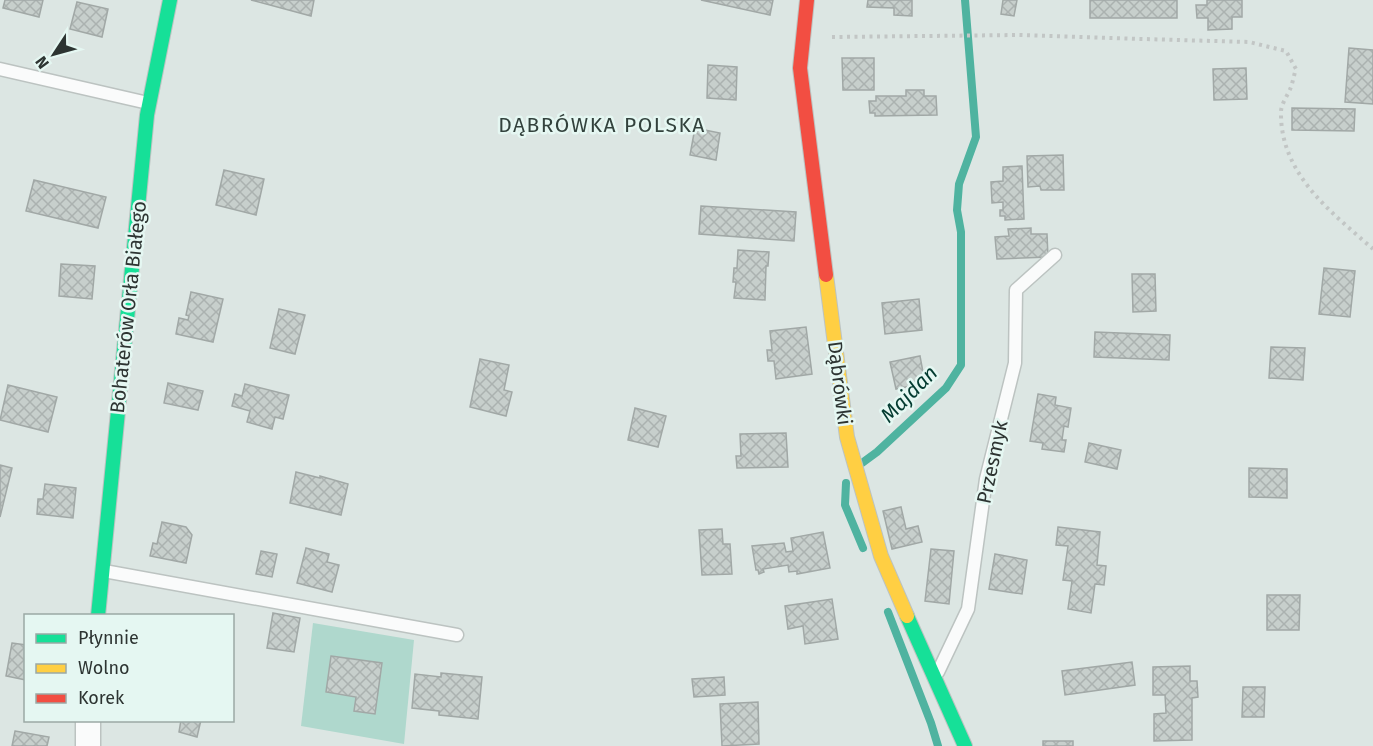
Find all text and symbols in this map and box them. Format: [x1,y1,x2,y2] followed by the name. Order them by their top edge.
[24,24,84,84] north arrow
[31,53,53,72] text: N
[498,112,706,138] district label: DĄBRÓWKA POLSKA
[105,200,151,414] street label: Bohaterów Orła Białego
[823,340,857,426] street label: Dąbrówki
[875,360,943,428] water label: Majdan
[971,417,1013,506] street label: Przesmyk
[24,614,234,722] legend
[78,627,139,649] text: Płynnie
[78,657,130,679] text: Wolno
[78,687,125,709] text: Korek

